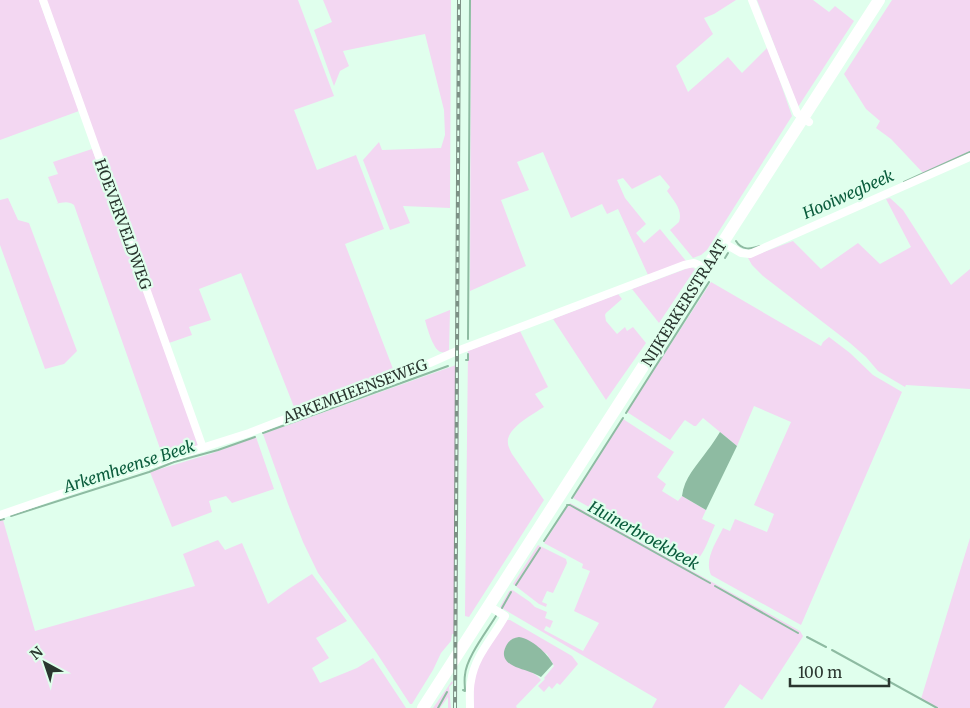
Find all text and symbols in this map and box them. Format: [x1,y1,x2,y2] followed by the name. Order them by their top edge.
[91,156,155,292] street label: HOEVERVELDWEG
[798,165,897,223] water label: Hooiwegbeek
[637,236,731,370] street label: NIJKERKERSTRAAT
[279,355,430,428] street label: ARKEMHEENSEWEG
[59,435,197,497] water label: Arkemheense Beek
[584,496,703,574] water label: Huinerbroekbeek
[20,638,70,688] north arrow
[27,643,47,663] text: N
[790,656,889,688] scale bar
[798,663,842,682] text: 100 m

